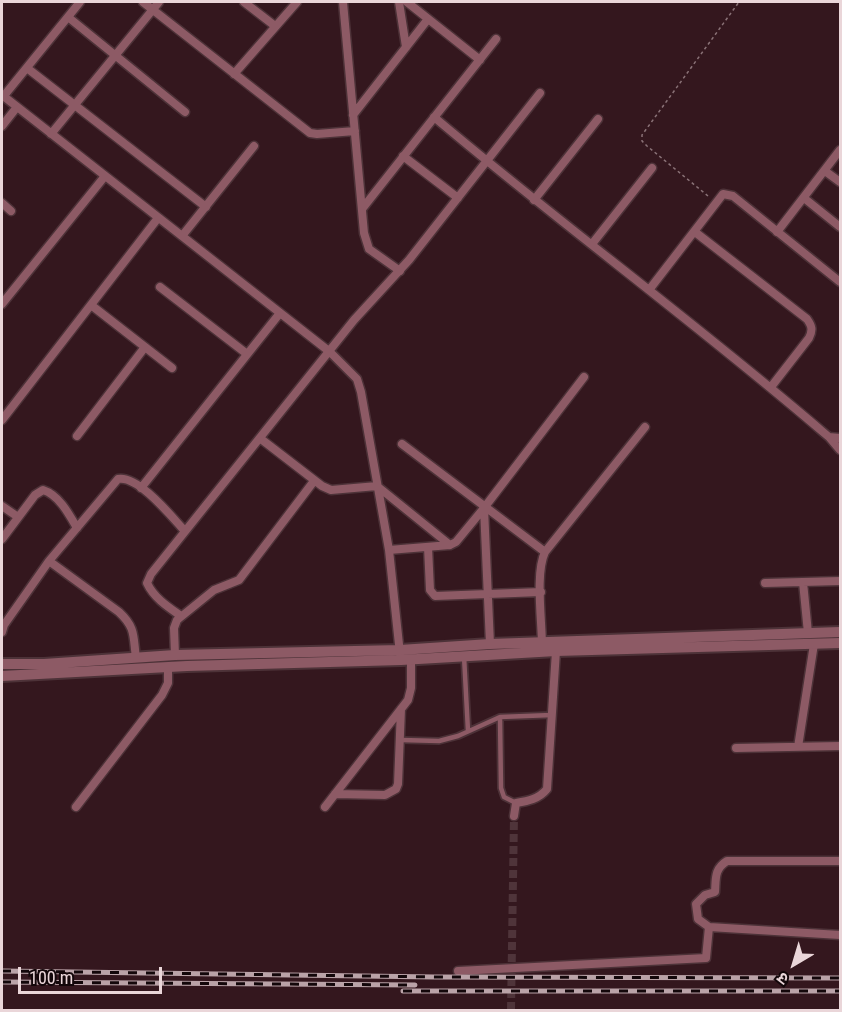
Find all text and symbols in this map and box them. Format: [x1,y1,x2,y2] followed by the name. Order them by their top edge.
[764,934,824,994] north arrow
[21,955,165,993] scale bar
[29,967,73,988] text: 100 m
[773,968,792,989] text: उ

